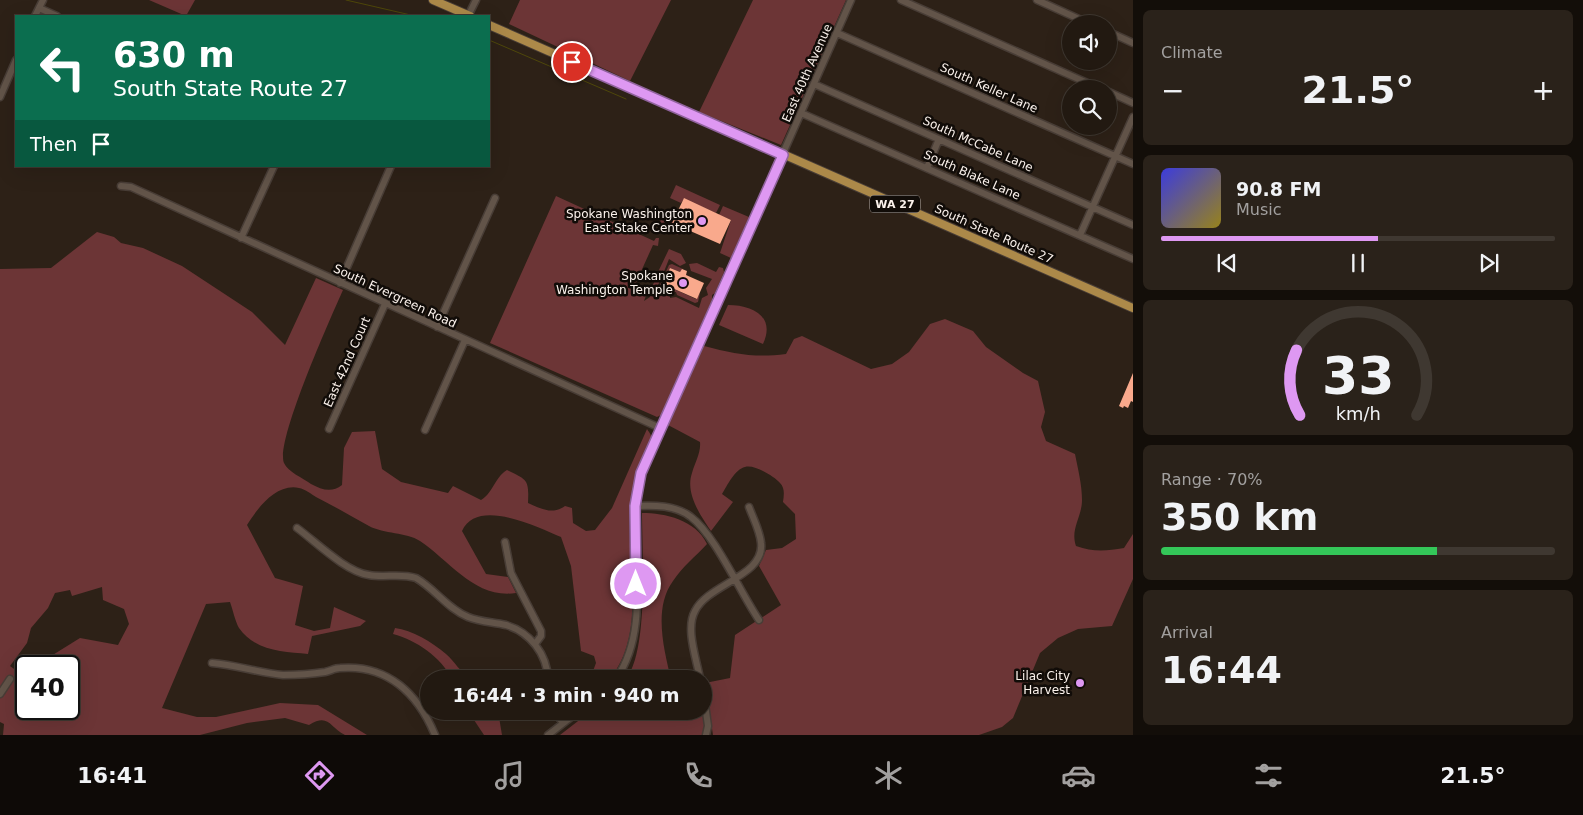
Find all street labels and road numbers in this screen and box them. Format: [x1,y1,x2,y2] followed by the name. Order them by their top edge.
[779,22,835,124] street label: East 40th Avenue
[938,60,1040,116] street label: South Keller Lane
[921,113,1035,175] street label: South McCabe Lane
[921,147,1023,203] street label: South Blake Lane
[870,195,920,212] road number: WA 27
[933,202,1055,266] street label: South State Route 27
[331,261,459,331] street label: South Evergreen Road
[321,315,373,409] street label: East 42nd Court

